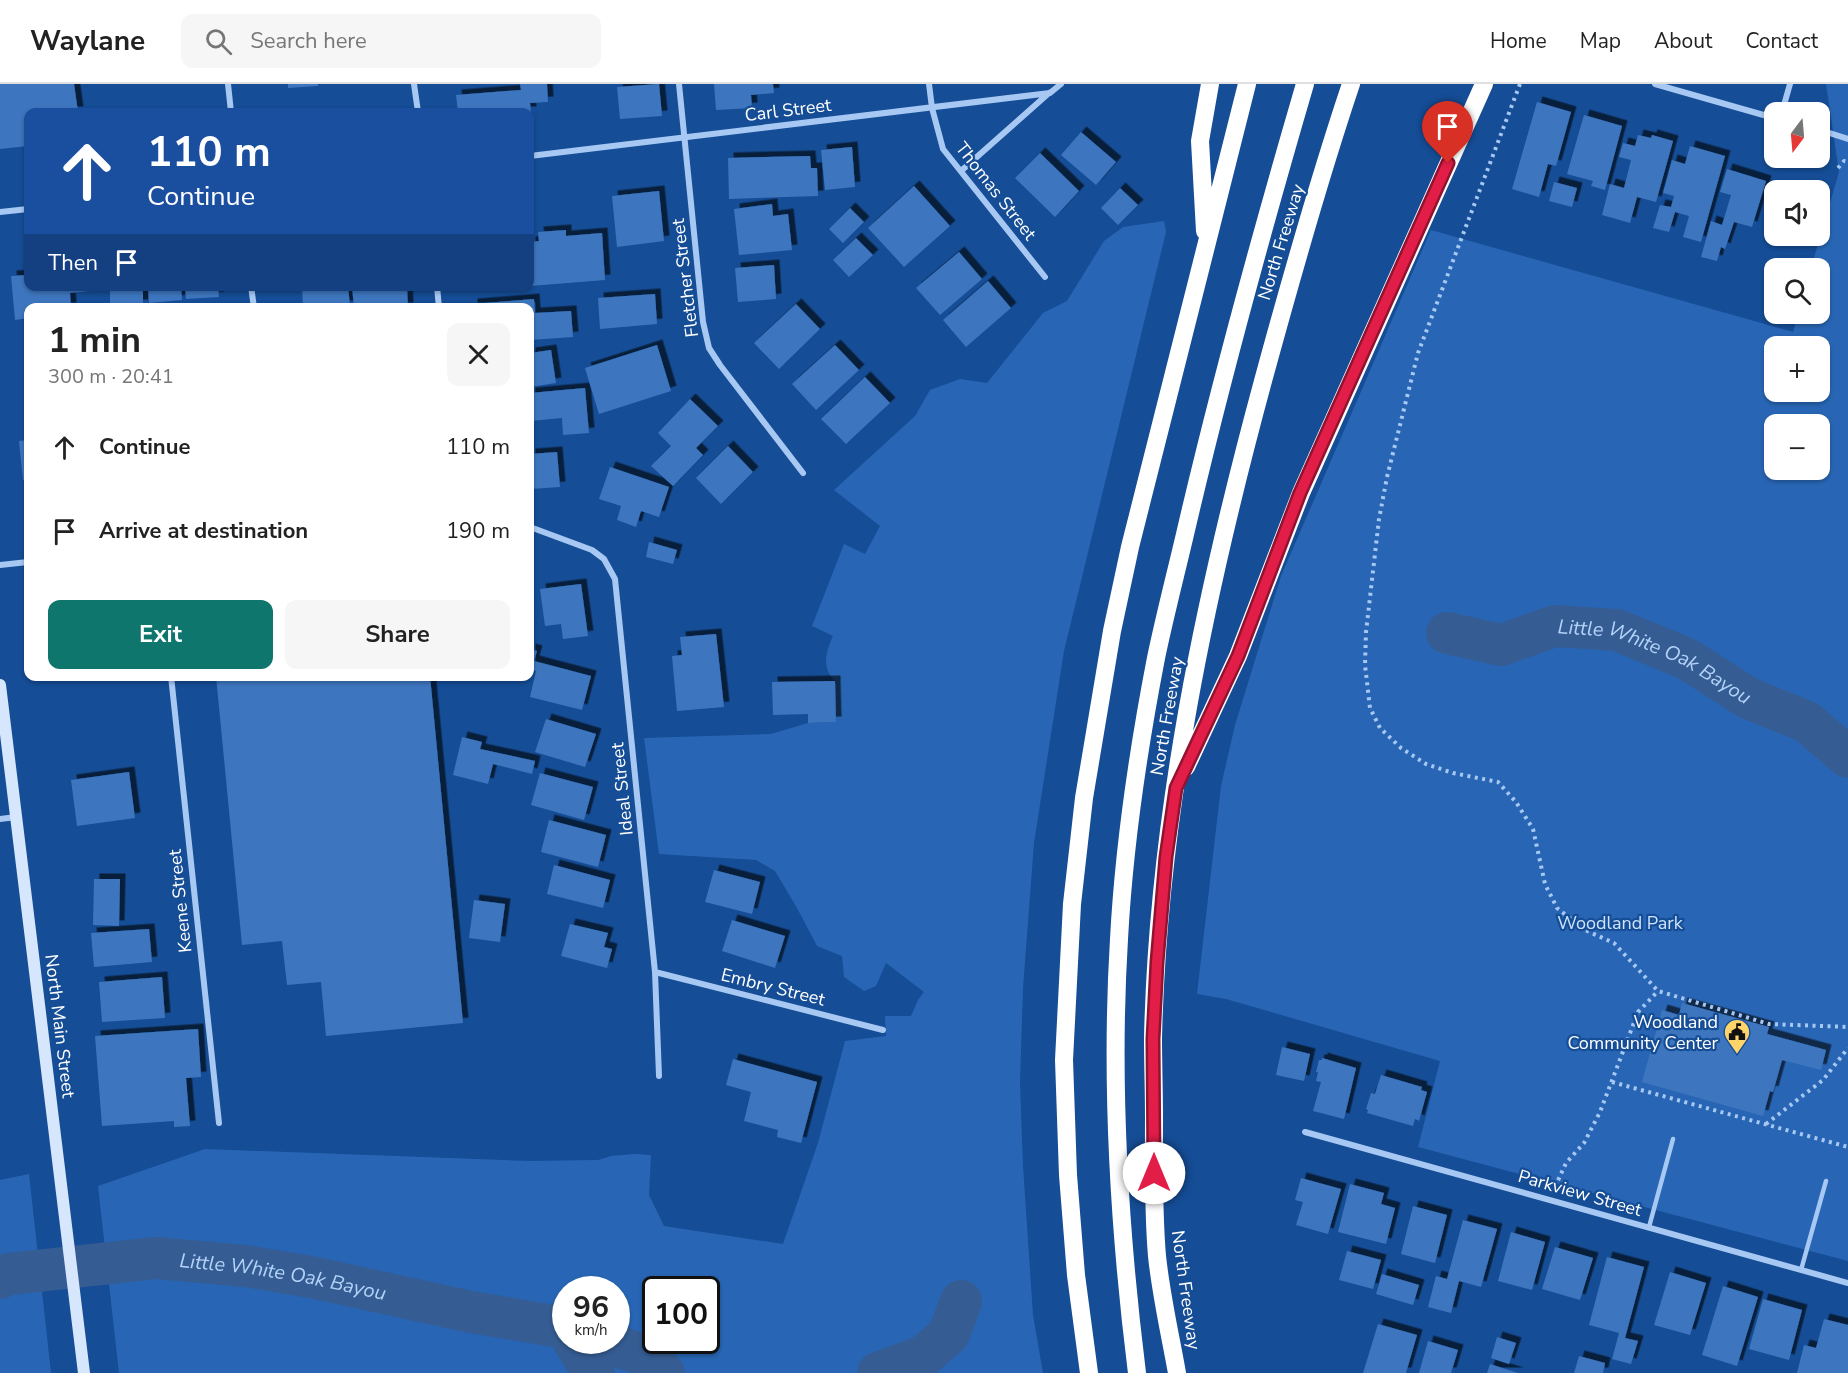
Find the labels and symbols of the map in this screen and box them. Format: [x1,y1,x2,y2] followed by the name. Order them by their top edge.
[743,93,833,127] street label: Carl Street
[1422,101,1473,163] pin
[1764,102,1830,168] north arrow
[950,137,1042,246] street label: Thomas Street
[1252,180,1310,303] street label: North Freeway
[666,217,704,339] street label: Fletcher Street
[1557,613,1757,710] water label: Little White Oak Bayou
[1145,654,1189,777] street label: North Freeway
[605,741,639,837] street label: Ideal Street
[163,847,197,954] street label: Keene Street
[1557,911,1684,935] park label: Woodland Park
[39,953,81,1100] street label: North Main Street
[718,962,828,1012] street label: Embry Street
[1567,1010,1719,1055] place label: Woodland Community Center
[1722,1017,1752,1055] public building icon: Woodland Community Center
[1122,1141,1186,1205] position arrow
[1515,1164,1645,1222] street label: Parkview Street
[1166,1229,1206,1352] street label: North Freeway
[178,1247,389,1307] water label: Little White Oak Bayou
[642,1276,720,1354] speed limit sign: 100

